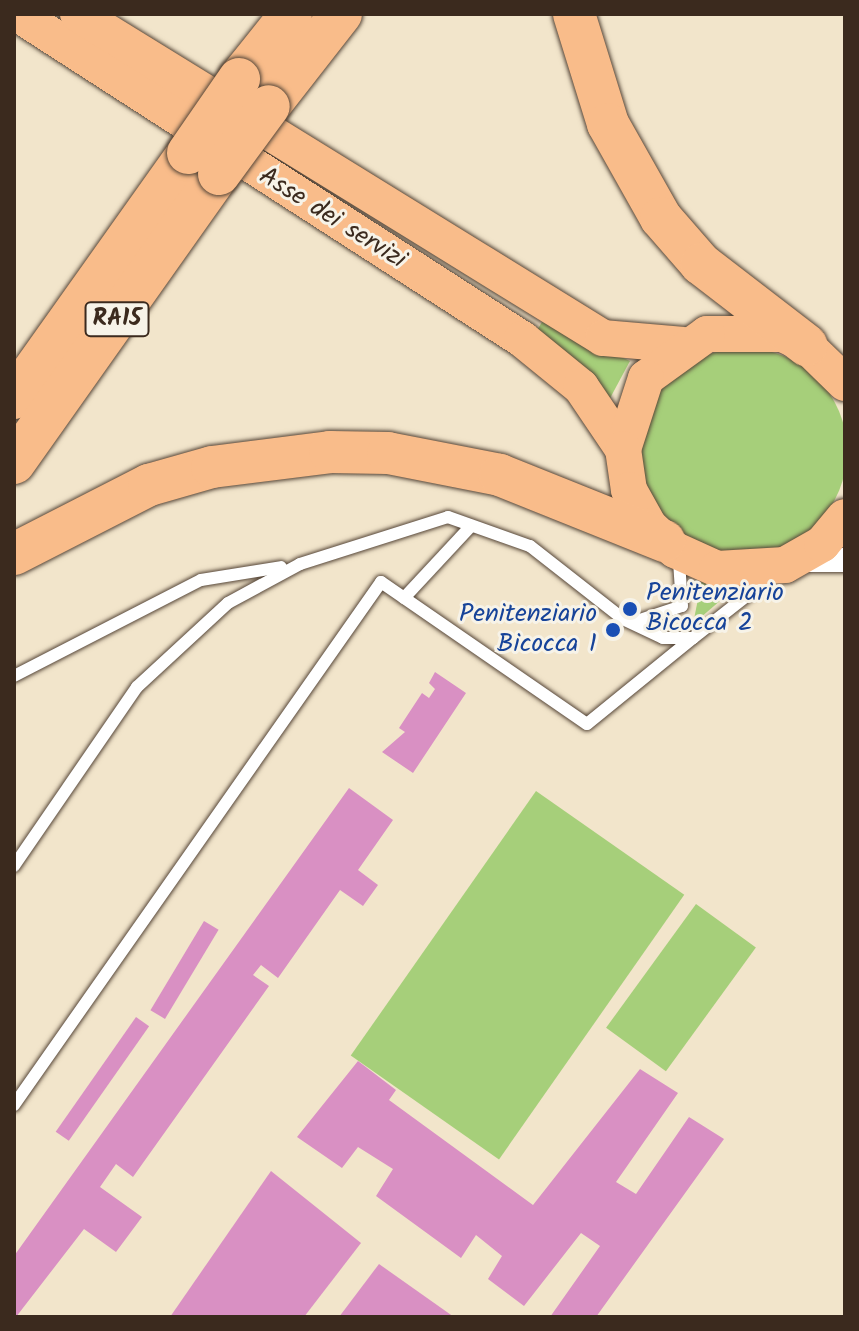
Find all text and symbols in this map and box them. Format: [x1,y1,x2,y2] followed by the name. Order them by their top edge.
[253,161,411,277] street label: Asse dei servizi
[83,299,151,339] road number: RA15
[646,578,784,640] place label: Penitenziario Bicocca 2
[459,599,597,660] place label: Penitenziario Bicocca 1
[621,600,639,618] marker: Penitenziario Bicocca 2
[604,621,622,639] marker: Penitenziario Bicocca 1

